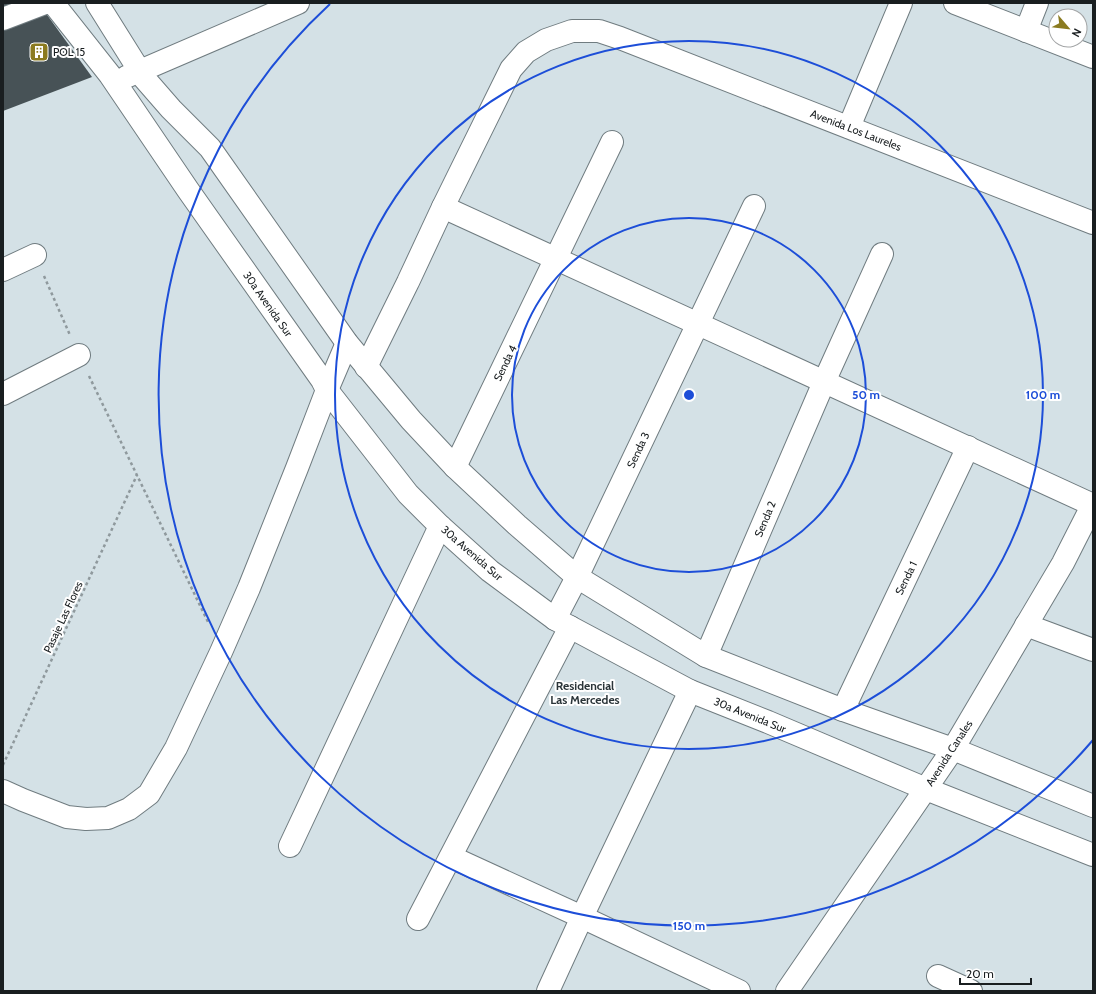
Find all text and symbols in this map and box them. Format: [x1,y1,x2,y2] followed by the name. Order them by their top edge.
[1048,8,1088,48] north arrow
[1069,26,1085,39] text: N
[28,41,50,63] building icon: POL 15
[53,45,85,59] place label: POL 15
[808,106,904,154] street label: Avenida Los Laureles
[240,269,296,340] street label: 30a Avenida Sur
[490,342,520,383] street label: Senda 4
[852,387,880,402] text: 50 m
[1026,387,1060,402] text: 100 m
[682,388,696,402] centre of rings
[624,430,652,470] street label: Senda 3
[751,499,779,539] street label: Senda 2
[438,523,506,584] street label: 30a Avenida Sur
[892,559,920,597] street label: Senda 1
[40,579,86,655] street label: Pasaje Las Flores
[550,678,620,707] district label: Residencial Las Mercedes
[712,694,789,736] street label: 30a Avenida Sur
[922,717,976,789] street label: Avenida Canales
[673,918,705,933] text: 150 m
[960,960,1031,986] scale bar
[966,966,994,981] text: 20 m

